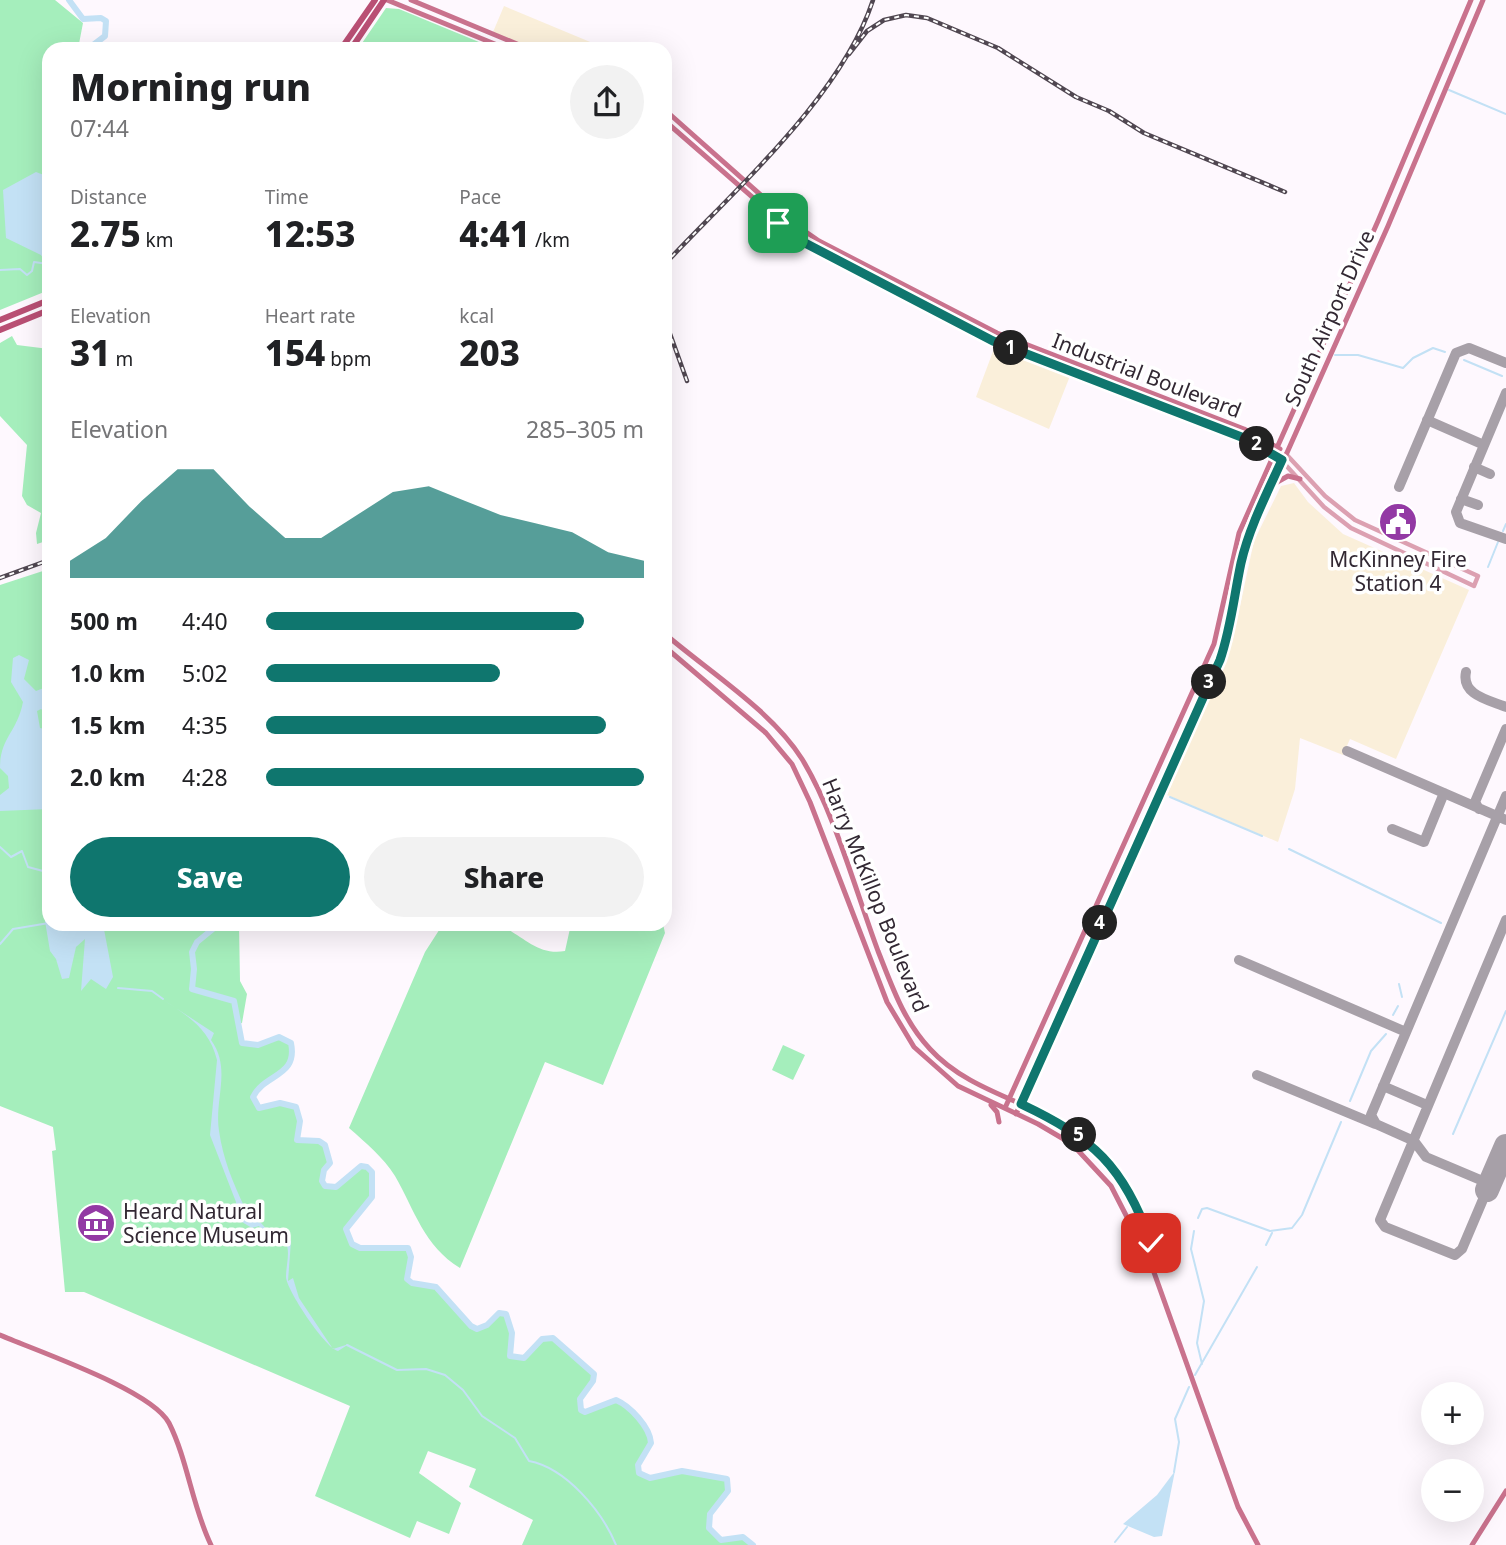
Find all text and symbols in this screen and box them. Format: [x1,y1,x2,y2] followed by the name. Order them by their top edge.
[70,60,311,112] text: Morning run
[570,65,644,139] button: share
[70,112,129,144] text: 07:44
[70,184,147,210] text: Distance
[265,184,309,210] text: Time
[459,184,501,210] text: Pace
[748,193,808,253] pin
[759,204,797,242] icon: arrive
[70,210,141,257] text: 2.75
[265,210,356,257] text: 12:53
[459,210,530,257] text: 4:41
[1278,226,1380,410] street label: South Airport Drive
[141,227,174,253] text: km
[530,227,570,253] text: /km
[70,303,151,329] text: Elevation
[265,303,355,329] text: Heart rate
[459,303,494,329] text: kcal
[1049,326,1245,424] street label: Industrial Boulevard
[70,329,110,376] text: 31
[265,329,325,376] text: 154
[459,329,520,376] text: 203
[993,330,1028,366] pin: 1
[1005,334,1016,360] text: 1
[110,346,133,372] text: m
[325,346,371,372] text: bpm
[70,413,168,445] text: Elevation
[526,413,644,445] text: 285–305 m
[1240,426,1274,462] pin: 2
[1251,430,1262,456] text: 2
[1377,501,1419,543] public building icon: McKinney Fire Station 4
[1329,545,1467,597] place label: McKinney Fire Station 4
[70,605,138,637] text: 500 m
[182,605,228,637] text: 4:40
[70,657,145,689] text: 1.0 km
[182,657,228,689] text: 5:02
[1192,664,1226,700] pin: 3
[1203,668,1214,694] text: 3
[70,709,145,741] text: 1.5 km
[182,709,228,741] text: 4:35
[70,761,145,793] text: 2.0 km
[182,761,228,793] text: 4:28
[816,774,936,1016] street label: Harry McKillop Boulevard
[70,837,350,917] button: Save
[364,837,644,917] button: Share
[1082,906,1118,940] pin: 4
[1094,909,1105,935] text: 4
[1062,1118,1096,1152] pin: 5
[1073,1121,1084,1147] text: 5
[123,1197,289,1249] place label: Heard Natural Science Museum
[75,1202,117,1244] museum icon: Heard Natural Science Museum
[1121,1213,1181,1273] pin
[1132,1224,1170,1262] icon: check
[1421,1382,1484,1522] map controls
[1421,1382,1484,1445] button: +
[1421,1459,1484,1522] button: −

